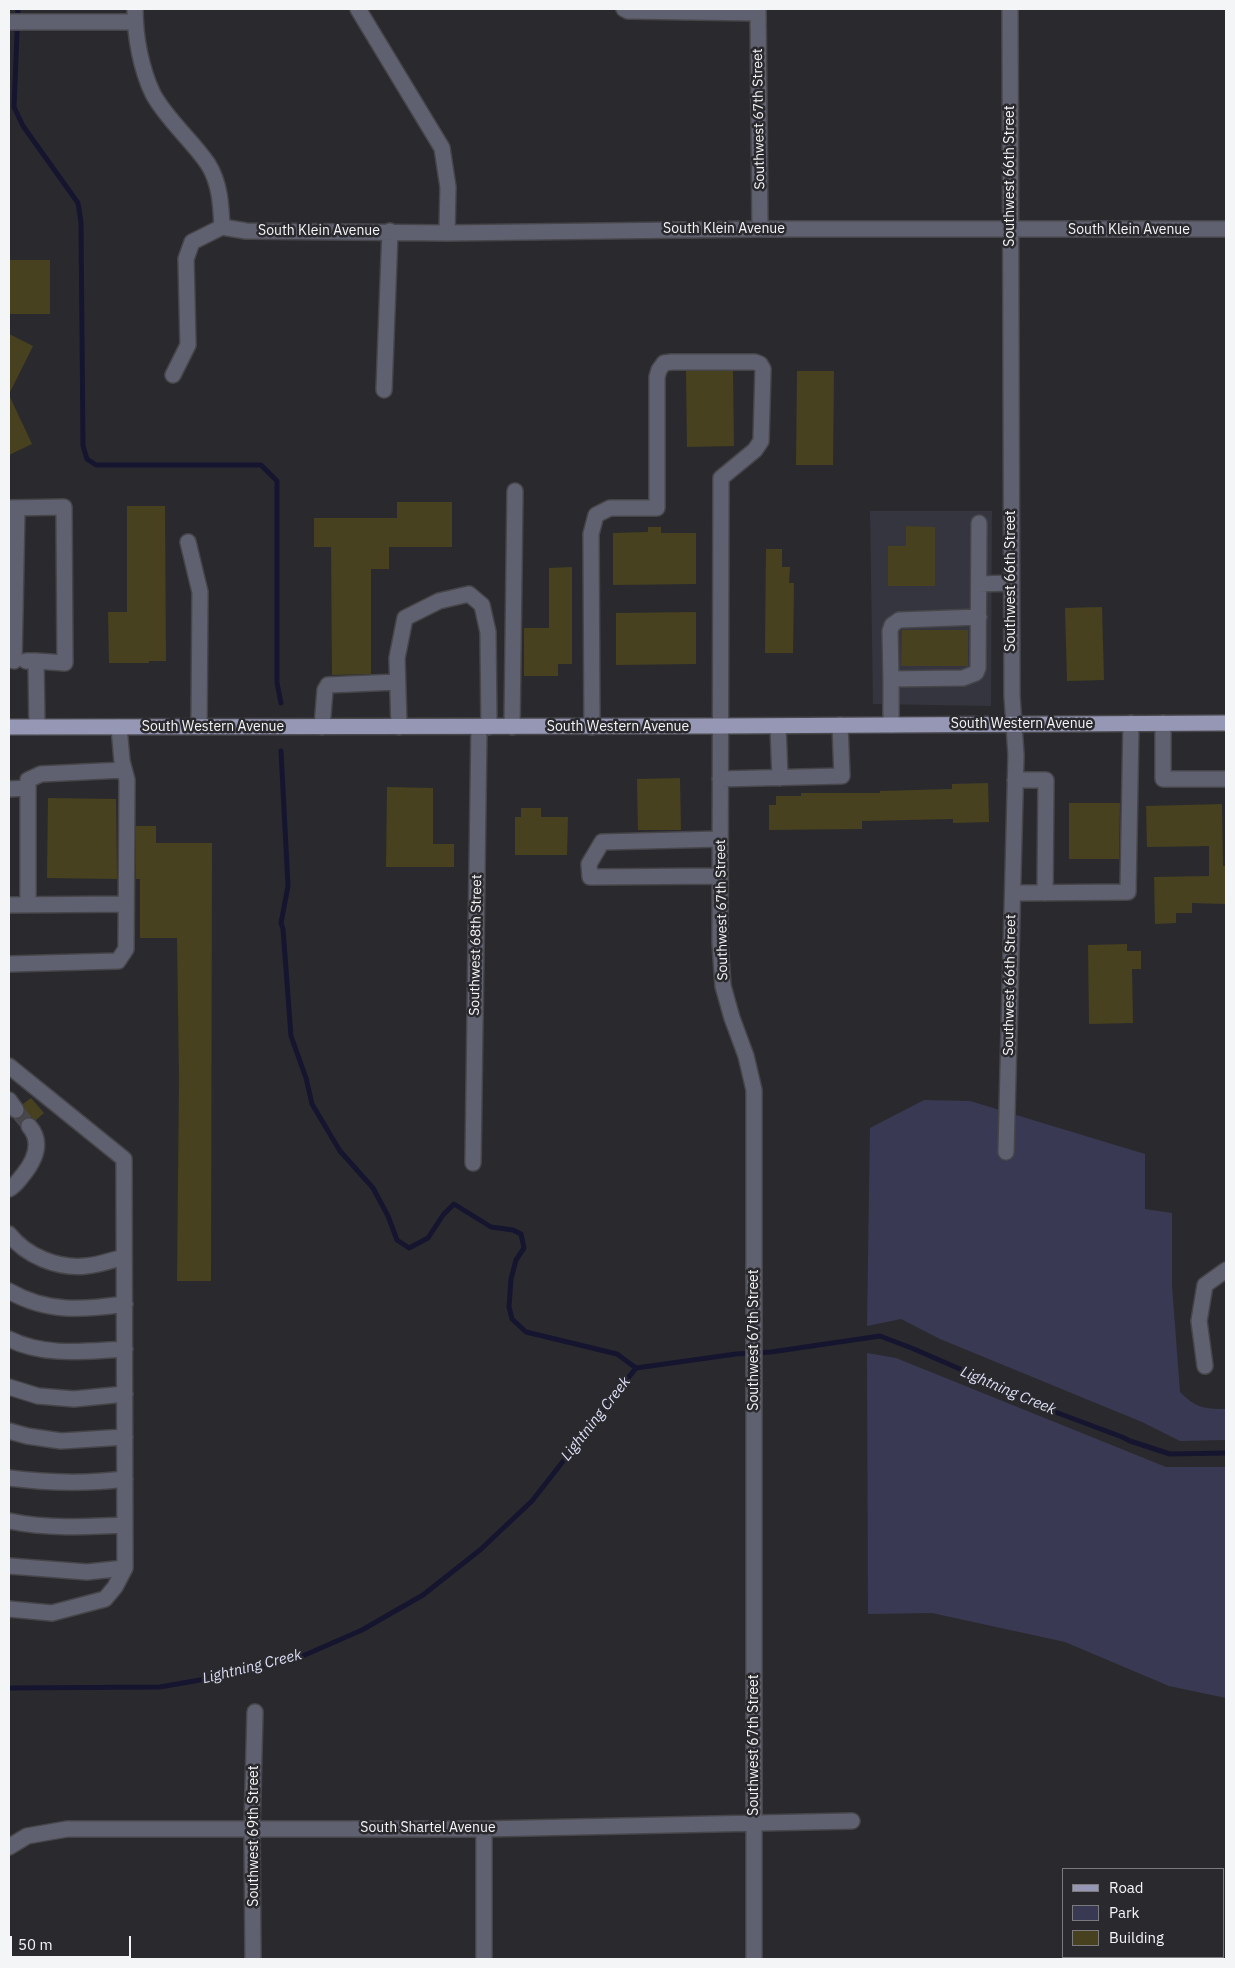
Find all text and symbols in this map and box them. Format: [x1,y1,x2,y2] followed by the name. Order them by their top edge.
[749,48,769,190] street label: Southwest 67th Street
[1002,105,1018,247] street label: Southwest 66th Street
[663,221,785,237] street label: South Klein Avenue
[1068,222,1190,238] street label: South Klein Avenue
[258,223,380,239] street label: South Klein Avenue
[1003,510,1019,652] street label: Southwest 66th Street
[951,716,1093,732] street label: South Western Avenue
[142,719,284,735] street label: South Western Avenue
[547,719,689,735] street label: South Western Avenue
[712,839,732,981] street label: Southwest 67th Street
[466,874,486,1016] street label: Southwest 68th Street
[1000,914,1020,1056] street label: Southwest 66th Street
[746,1269,762,1411] street label: Southwest 67th Street
[958,1363,1058,1419] water label: Lightning Creek
[558,1373,634,1465] water label: Lightning Creek
[200,1646,304,1688] water label: Lightning Creek
[746,1674,762,1816] street label: Southwest 67th Street
[246,1765,262,1907] street label: Southwest 69th Street
[360,1820,496,1836] street label: South Shartel Avenue
[1062,1868,1225,1958] legend
[1109,1878,1144,1897] text: Road
[1109,1903,1139,1922] text: Park
[12,1926,134,1958] scale bar
[1109,1928,1164,1947] text: Building
[18,1935,53,1954] text: 50 m

